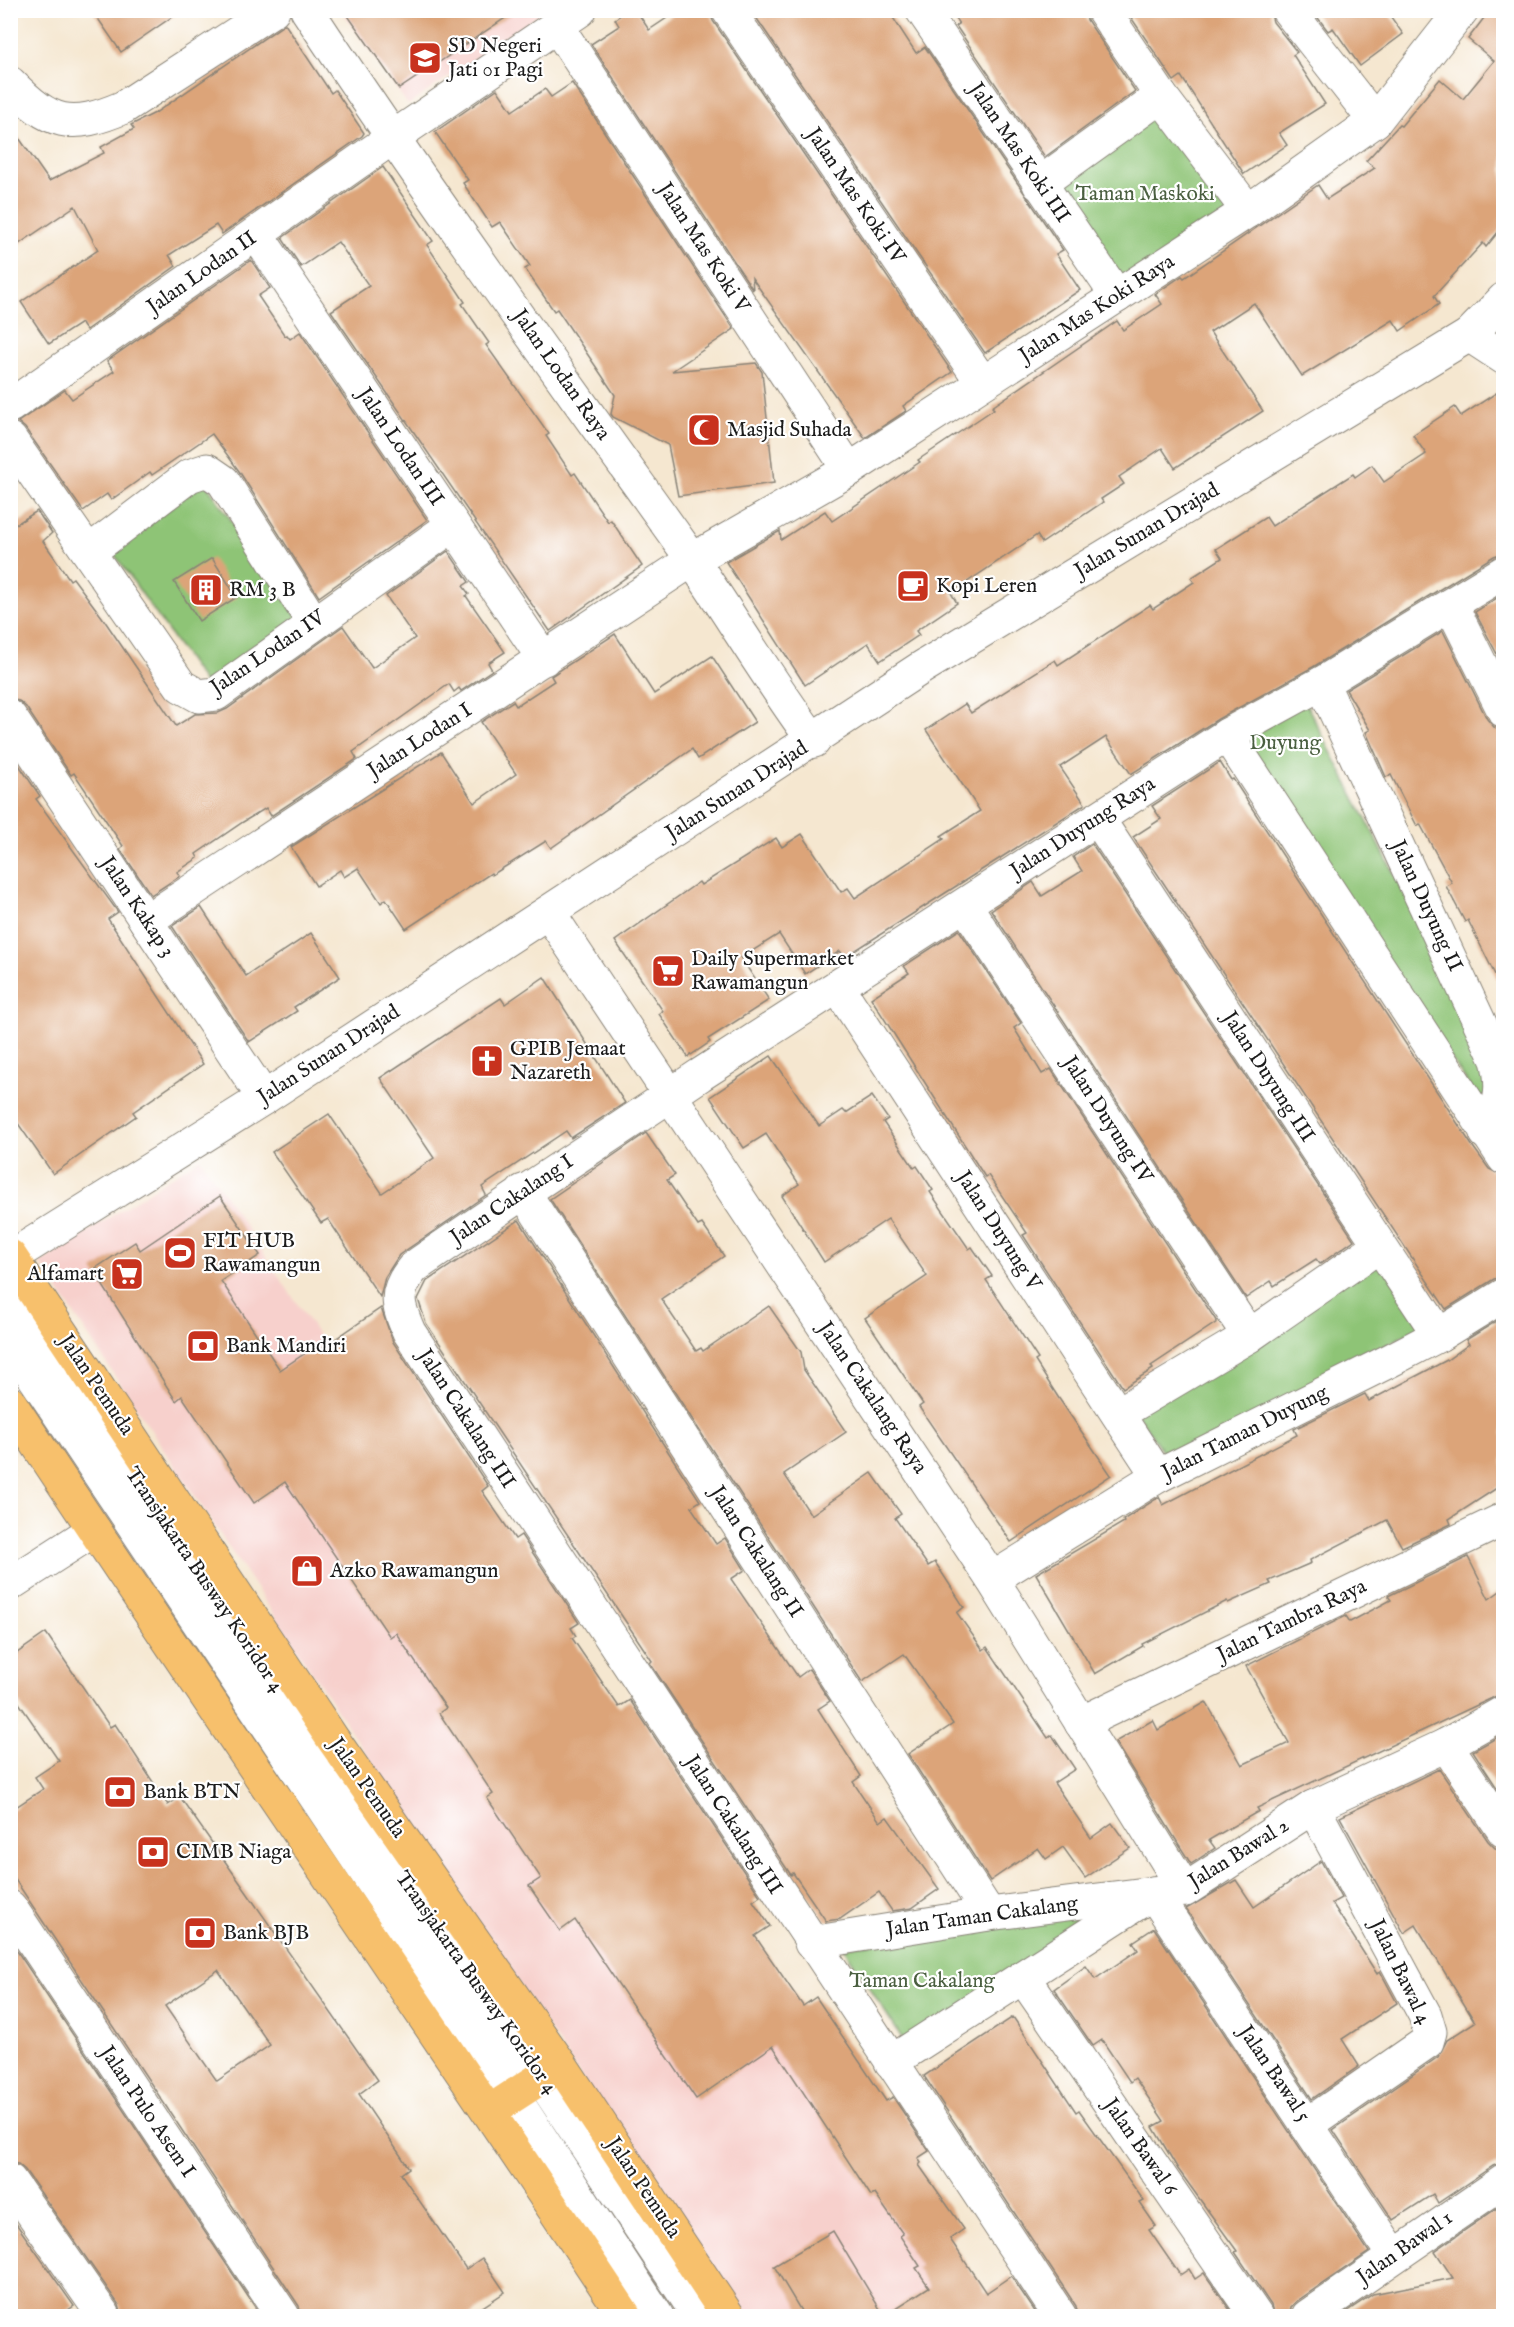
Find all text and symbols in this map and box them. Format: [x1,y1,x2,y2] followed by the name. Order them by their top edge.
[446,33,543,84] place label: SD Negeri Jati 01 Pagi
[407,40,443,76] school or university icon: SD Negeri Jati 01 Pagi
[961,76,1076,228] street label: Jalan Mas Koki III
[798,121,911,271] street label: Jalan Mas Koki IV
[650,176,756,319] street label: Jalan Mas Koki V
[1075,181,1215,208] park label: Taman Maskoki
[140,225,262,322] street label: Jalan Lodan II
[1012,248,1181,370] street label: Jalan Mas Koki Raya
[505,302,617,447] street label: Jalan Lodan Raya
[349,381,450,511] street label: Jalan Lodan III
[686,412,722,448] mosque icon: Masjid Suhada
[727,417,853,444] place label: Masjid Suhada
[1068,477,1225,586] street label: Jalan Sunan Drajad
[895,568,931,604] cafe icon: Kopi Leren
[188,572,224,608] building icon: RM 3 B
[936,573,1037,600] place label: Kopi Leren
[229,577,296,604] place label: RM 3 B
[204,604,332,702] street label: Jalan Lodan IV
[361,697,477,786] street label: Jalan Lodan I
[1249,730,1321,757] park label: Duyung
[659,735,814,848] street label: Jalan Sunan Drajad
[1004,770,1161,886] street label: Jalan Duyung Raya
[1383,834,1468,976] street label: Jalan Duyung II
[92,850,181,963] street label: Jalan Kakap 3
[691,946,854,997] place label: Daily Supermarket Rawamangun
[650,953,686,989] supermarket icon: Daily Supermarket Rawamangun
[251,999,406,1112] street label: Jalan Sunan Drajad
[1214,1005,1320,1148] street label: Jalan Duyung III
[510,1036,626,1087] place label: GPIB Jemaat Nazareth
[469,1043,505,1079] church icon: GPIB Jemaat Nazareth
[1055,1049,1159,1190] street label: Jalan Duyung IV
[443,1149,579,1252] street label: Jalan Cakalang I
[948,1164,1047,1297] street label: Jalan Duyung V
[203,1228,320,1279] place label: FIT HUB Rawamangun
[162,1235,198,1271] sports icon: FIT HUB Rawamangun
[109,1256,145,1292] supermarket icon: Alfamart
[26,1261,104,1288] place label: Alfamart
[810,1315,933,1480] street label: Jalan Cakalang Raya
[51,1328,140,1442] street label: Jalan Pemuda
[185,1328,221,1364] bank icon: Bank Mandiri
[226,1333,346,1360] place label: Bank Mandiri
[410,1342,521,1494] street label: Jalan Cakalang III
[1156,1379,1333,1487] street label: Jalan Taman Duyung
[118,1462,290,1699] street label: Transjakarta Busway Koridor 4
[702,1479,809,1623] street label: Jalan Cakalang II
[289,1553,325,1589] shop icon: Azko Rawamangun
[329,1558,498,1585] place label: Azko Rawamangun
[1211,1573,1372,1670] street label: Jalan Tambra Raya
[321,1731,412,1844] street label: Jalan Pemuda
[677,1748,788,1900] street label: Jalan Cakalang III
[102,1774,138,1810] bank icon: Bank BTN
[143,1779,241,1806] place label: Bank BTN
[1182,1812,1294,1897] street label: Jalan Bawal 2
[135,1834,171,1870] bank icon: CIMB Niaga
[176,1839,292,1866] place label: CIMB Niaga
[389,1866,564,2100] street label: Transjakarta Busway Koridor 4
[882,1890,1080,1944] street label: Jalan Taman Cakalang
[1362,1913,1437,2030] street label: Jalan Bawal 4
[182,1915,218,1951] bank icon: Bank BJB
[223,1920,309,1947] place label: Bank BJB
[849,1968,995,1995] park label: Taman Cakalang
[1231,2019,1316,2128] street label: Jalan Bawal 5
[92,2039,201,2183] street label: Jalan Pulo Asem I
[1096,2092,1184,2202] street label: Jalan Bawal 6
[598,2131,687,2245] street label: Jalan Pemuda
[1350,2205,1458,2292] street label: Jalan Bawal 1

